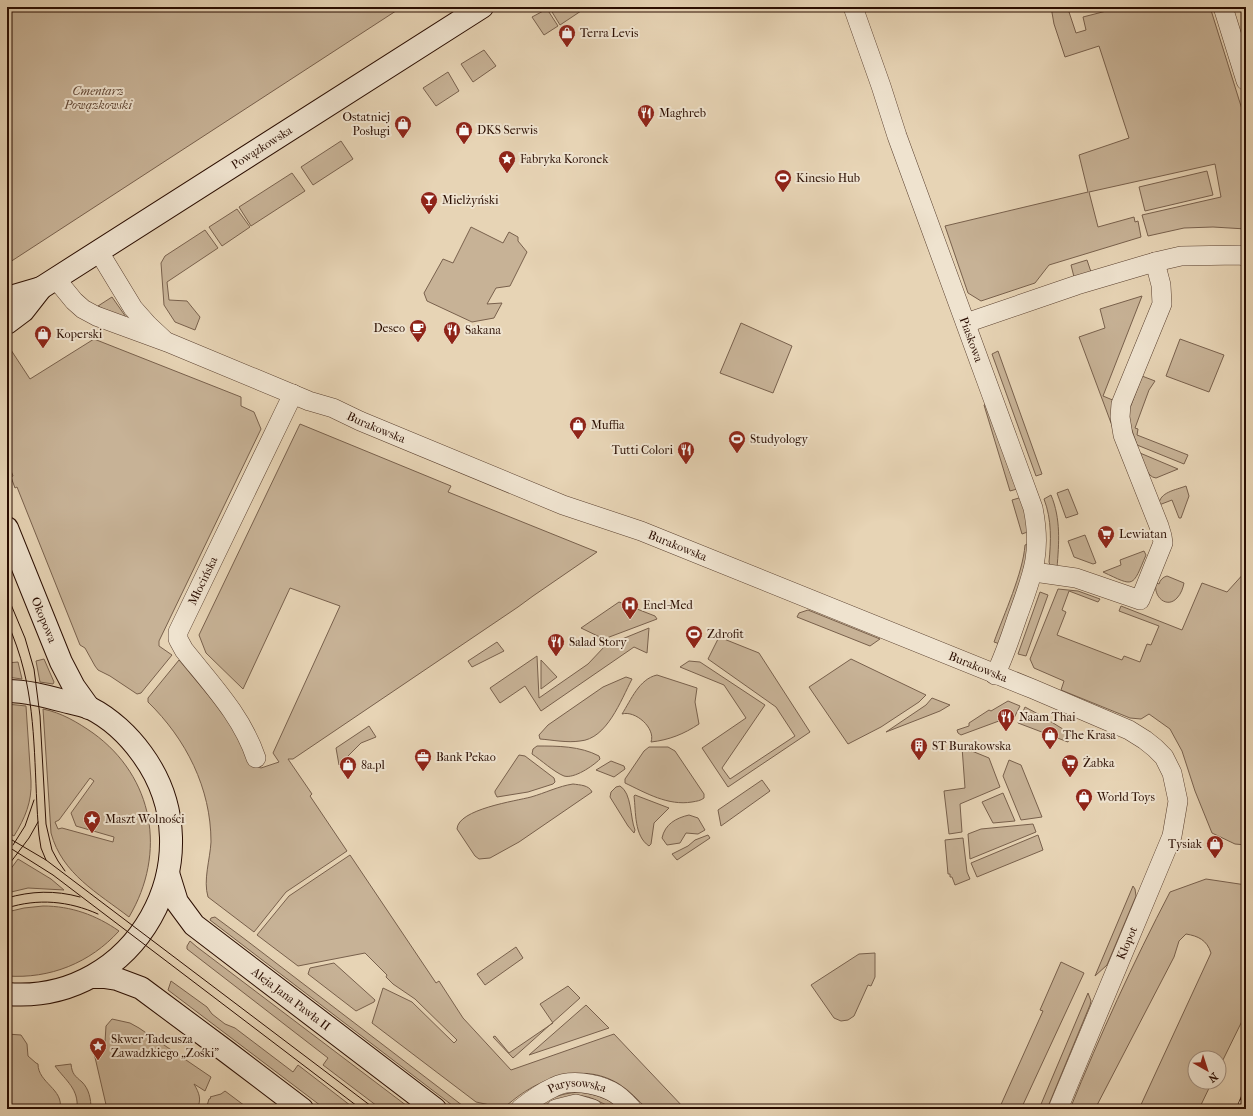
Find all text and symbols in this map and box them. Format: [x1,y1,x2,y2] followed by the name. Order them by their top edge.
[557,23,577,48] shop icon: Terra Levis
[580,26,639,40] place label: Terra Levis
[63,84,133,112] park label: Cmentarz Powązkowski
[636,103,656,128] restaurant icon: Maghreb
[659,106,706,120] place label: Maghreb
[343,110,390,138] place label: Ostatniej Posługi
[393,114,413,139] shop icon: Ostatniej Posługi
[454,120,474,145] shop icon: DKS Serwis
[229,123,295,172] street label: Powązkowska
[477,123,538,137] place label: DKS Serwis
[497,149,517,174] place icon: Fabryka Koronek
[520,152,609,166] place label: Fabryka Koronek
[773,168,793,193] sports icon: Kinesio Hub
[796,171,860,185] place label: Kinesio Hub
[419,190,439,215] bar icon: Mielżyński
[442,193,499,207] place label: Mielżyński
[957,315,986,364] street label: Piaskowa
[408,318,428,343] cafe icon: Deseo
[442,320,462,345] restaurant icon: Sakana
[373,321,405,335] place label: Deseo
[465,323,501,337] place label: Sakana
[33,324,53,349] shop icon: Koperski
[56,327,103,341] place label: Koperski
[345,409,408,446] street label: Burakowska
[568,415,588,440] shop icon: Muffia
[591,418,625,432] place label: Muffia
[727,429,747,454] sports icon: Studyology
[750,432,809,446] place label: Studyology
[676,440,696,465] restaurant icon: Tutti Colori
[612,443,673,457] place label: Tutti Colori
[1096,524,1116,549] supermarket icon: Lewiatan
[1119,527,1167,541] place label: Lewiatan
[646,528,710,564] street label: Burakowska
[185,554,221,607] street label: Młocińska
[28,595,60,645] street label: Okopowa
[620,595,640,620] hospital icon: Enel-Med
[643,598,693,612] place label: Enel-Med
[684,624,704,649] sports icon: Zdrofit
[707,627,744,641] place label: Zdrofit
[546,632,566,657] restaurant icon: Salad Story
[569,635,627,649] place label: Salad Story
[947,649,1010,685] street label: Burakowska
[996,707,1016,732] restaurant icon: Naam Thai
[1019,710,1076,724] place label: Naam Thai
[1040,725,1060,750] shop icon: The Krasa
[1063,728,1116,742] place label: The Krasa
[909,736,929,761] building icon: ST Burakowska
[932,739,1011,753] place label: ST Burakowska
[413,747,433,772] office icon: Bank Pekao
[436,750,496,764] place label: Bank Pekao
[1060,753,1080,778] supermarket icon: Żabka
[338,755,358,780] shop icon: 8a.pl
[1083,755,1115,770] place label: Żabka
[361,758,385,772] place label: 8a.pl
[1074,787,1094,812] shop icon: World Toys
[1096,790,1155,804] place label: World Toys
[82,809,102,834] place icon: Maszt Wolności
[105,812,185,826] place label: Maszt Wolności
[1205,834,1225,859] shop icon: Tysiak
[1168,837,1203,851] place label: Tysiak
[1114,924,1141,962] street label: Kłopot
[248,964,333,1034] street label: Aleja Jana Pawła II
[111,1032,219,1060] place label: Skwer Tadeusza Zawadzkiego „Zośki”
[88,1036,108,1061] place icon: Skwer Tadeusza Zawadzkiego „Zośki”
[1187,1050,1227,1090] north arrow
[1205,1070,1220,1085] text: N
[545,1076,609,1096] street label: Parysowska

